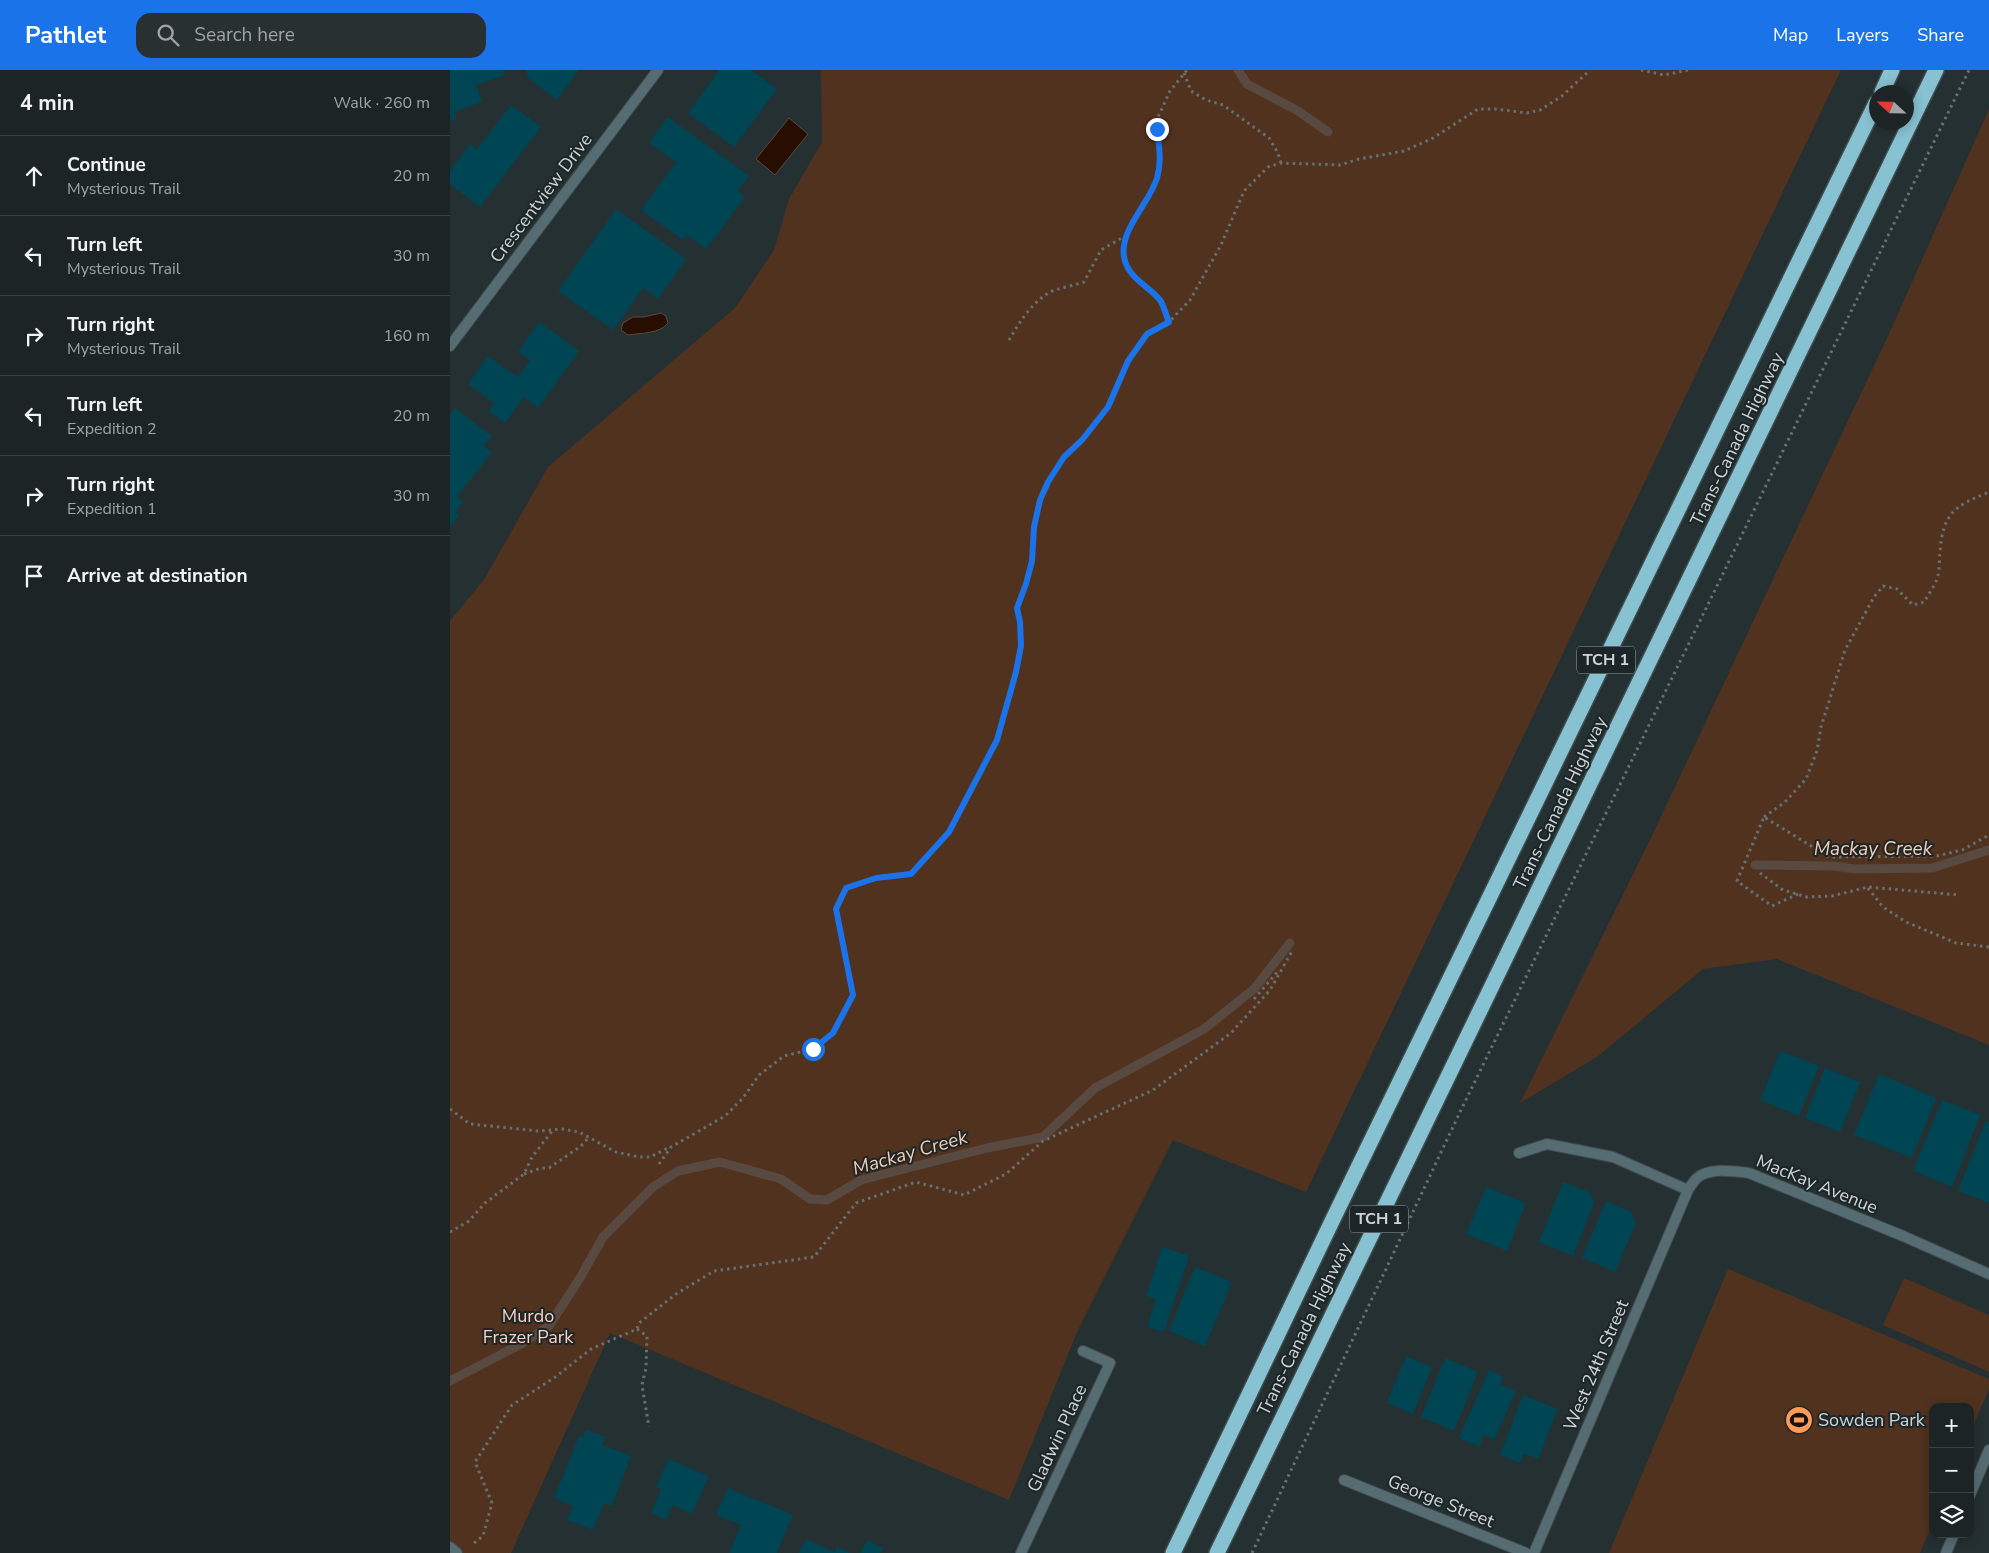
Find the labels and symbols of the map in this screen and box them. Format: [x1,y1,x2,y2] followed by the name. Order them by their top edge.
[1869,85,1914,130] north arrow
[1146,118,1169,141] route end
[484,128,598,268] street label: Crescentview Drive
[1685,348,1790,530] street label: Trans-Canada Highway
[1577,646,1635,674] road number: TCH 1
[1508,712,1613,894] street label: Trans-Canada Highway
[1814,836,1933,862] water label: Mackay Creek
[802,1038,825,1061] route start
[850,1124,971,1182] water label: Mackay Creek
[1753,1149,1881,1219] street label: MacKay Avenue
[1350,1206,1408,1232] road number: TCH 1
[1252,1238,1357,1420] street label: Trans-Canada Highway
[1558,1295,1635,1434] street label: West 24th Street
[483,1304,574,1349] park label: Murdo Frazer Park
[1021,1380,1093,1496] street label: Gladwin Place
[1784,1405,1814,1435] sports icon: Sowden Park
[1818,1408,1926,1432] place label: Sowden Park
[1384,1469,1498,1534] street label: George Street

